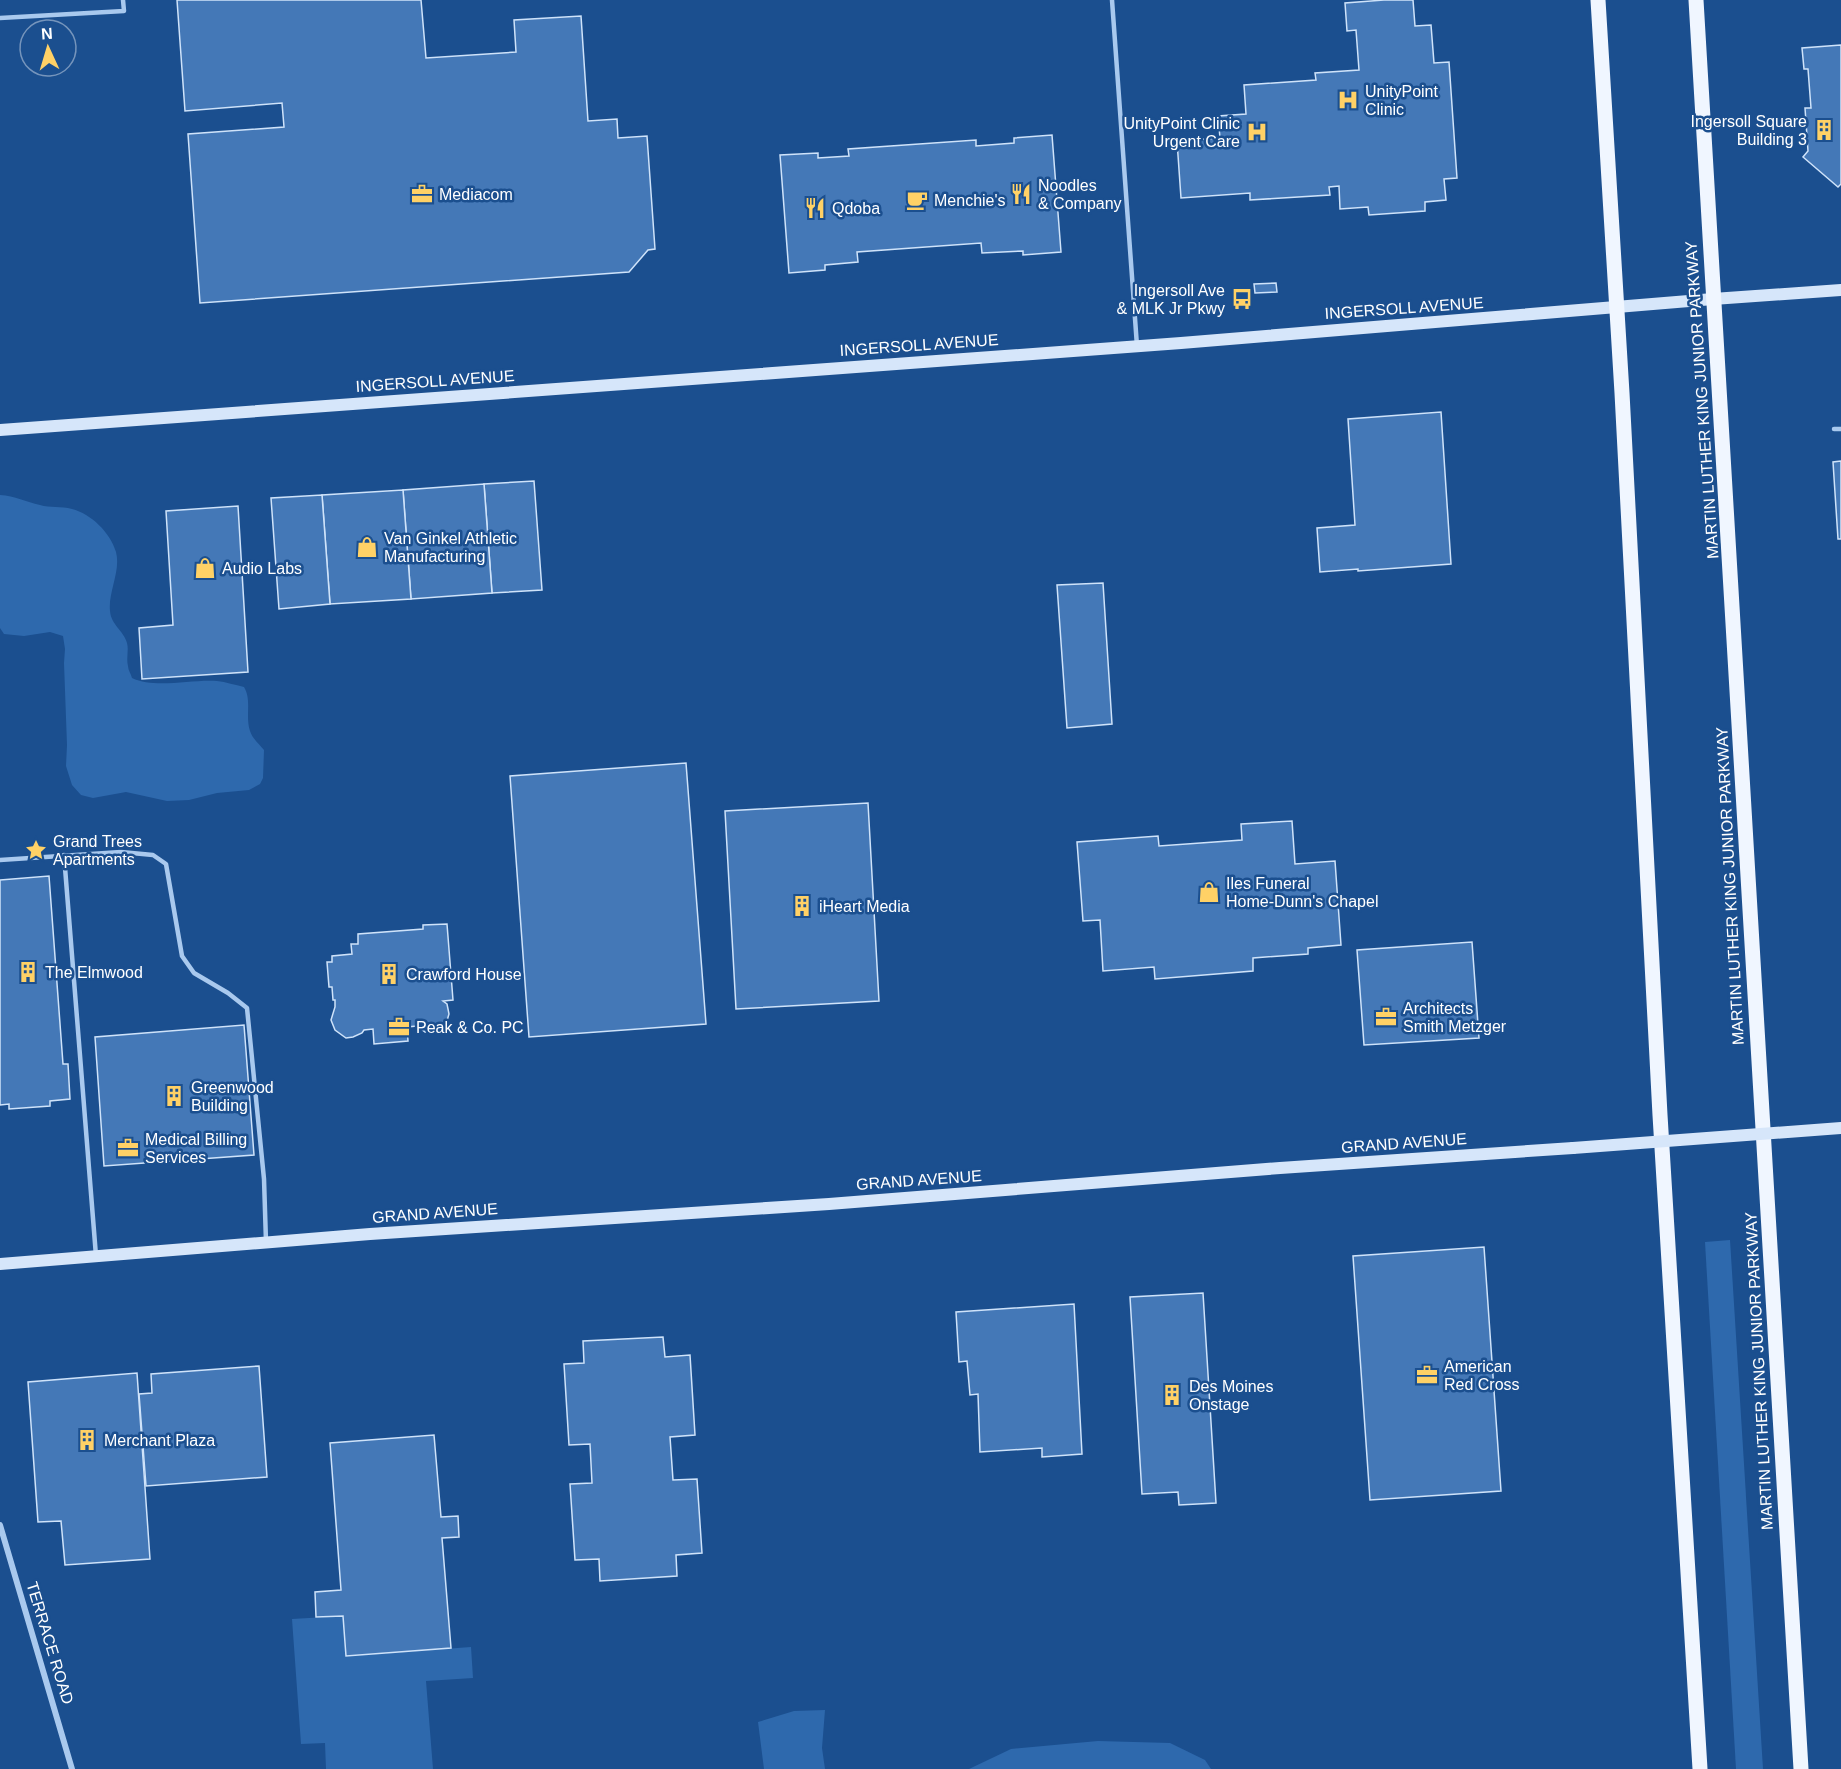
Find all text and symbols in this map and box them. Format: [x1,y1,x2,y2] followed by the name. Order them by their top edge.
[18,18,78,78] north arrow
[41,25,53,42] text: N
[1365,83,1438,118] place label: UnityPoint Clinic
[1336,88,1360,112] hospital icon: UnityPoint Clinic
[1690,113,1807,148] place label: Ingersoll Square Building 3
[1124,115,1240,150] place label: UnityPoint Clinic Urgent Care
[1812,118,1836,142] building icon: Ingersoll Square Building 3
[1245,120,1269,144] hospital icon: UnityPoint Clinic Urgent Care
[1038,177,1122,212] place label: Noodles & Company
[410,182,434,206] office icon: Mediacom
[1009,182,1033,206] restaurant icon: Noodles & Company
[439,186,513,203] place label: Mediacom
[905,188,929,212] cafe icon: Menchie's
[934,192,1006,209] place label: Menchie's
[803,196,827,220] restaurant icon: Qdoba
[832,200,880,217] place label: Qdoba
[1682,240,1722,559] street label: MARTIN LUTHER KING JUNIOR PARKWAY
[1117,282,1225,317] place label: Ingersoll Ave & MLK Jr Pkwy
[1230,287,1254,311] bus stop icon: Ingersoll Ave & MLK Jr Pkwy
[1324,294,1484,322] street label: INGERSOLL AVENUE
[839,331,999,359] street label: INGERSOLL AVENUE
[355,367,515,395] street label: INGERSOLL AVENUE
[384,530,517,565] place label: Van Ginkel Athletic Manufacturing
[355,535,379,559] shop icon: Van Ginkel Athletic Manufacturing
[193,556,217,580] shop icon: Audio Labs
[222,560,302,577] place label: Audio Labs
[1713,726,1747,1046] street label: MARTIN LUTHER KING JUNIOR PARKWAY
[53,833,142,868] place label: Grand Trees Apartments
[24,838,48,862] place icon: Grand Trees Apartments
[1226,875,1378,910] place label: Iles Funeral Home-Dunn's Chapel
[1197,880,1221,904] shop icon: Iles Funeral Home-Dunn's Chapel
[790,894,814,918] building icon: iHeart Media
[819,898,910,915] place label: iHeart Media
[16,960,40,984] building icon: The Elmwood
[377,962,401,986] building icon: Crawford House
[45,964,143,981] place label: The Elmwood
[406,966,522,983] place label: Crawford House
[1403,1000,1507,1035] place label: Architects Smith Metzger
[1374,1005,1398,1029] office icon: Architects Smith Metzger
[387,1015,411,1039] office icon: Peak & Co. PC
[416,1019,524,1036] place label: Peak & Co. PC
[191,1079,274,1114] place label: Greenwood Building
[162,1084,186,1108] building icon: Greenwood Building
[1341,1130,1467,1156] street label: GRAND AVENUE
[145,1131,247,1166] place label: Medical Billing Services
[116,1136,140,1160] office icon: Medical Billing Services
[856,1167,982,1193] street label: GRAND AVENUE
[372,1200,498,1226] street label: GRAND AVENUE
[1742,1211,1776,1531] street label: MARTIN LUTHER KING JUNIOR PARKWAY
[1444,1358,1520,1393] place label: American Red Cross
[1415,1363,1439,1387] office icon: American Red Cross
[1189,1378,1273,1413] place label: Des Moines Onstage
[1160,1383,1184,1407] building icon: Des Moines Onstage
[75,1428,99,1452] building icon: Merchant Plaza
[104,1432,215,1449] place label: Merchant Plaza
[23,1580,77,1706] street label: TERRACE ROAD

